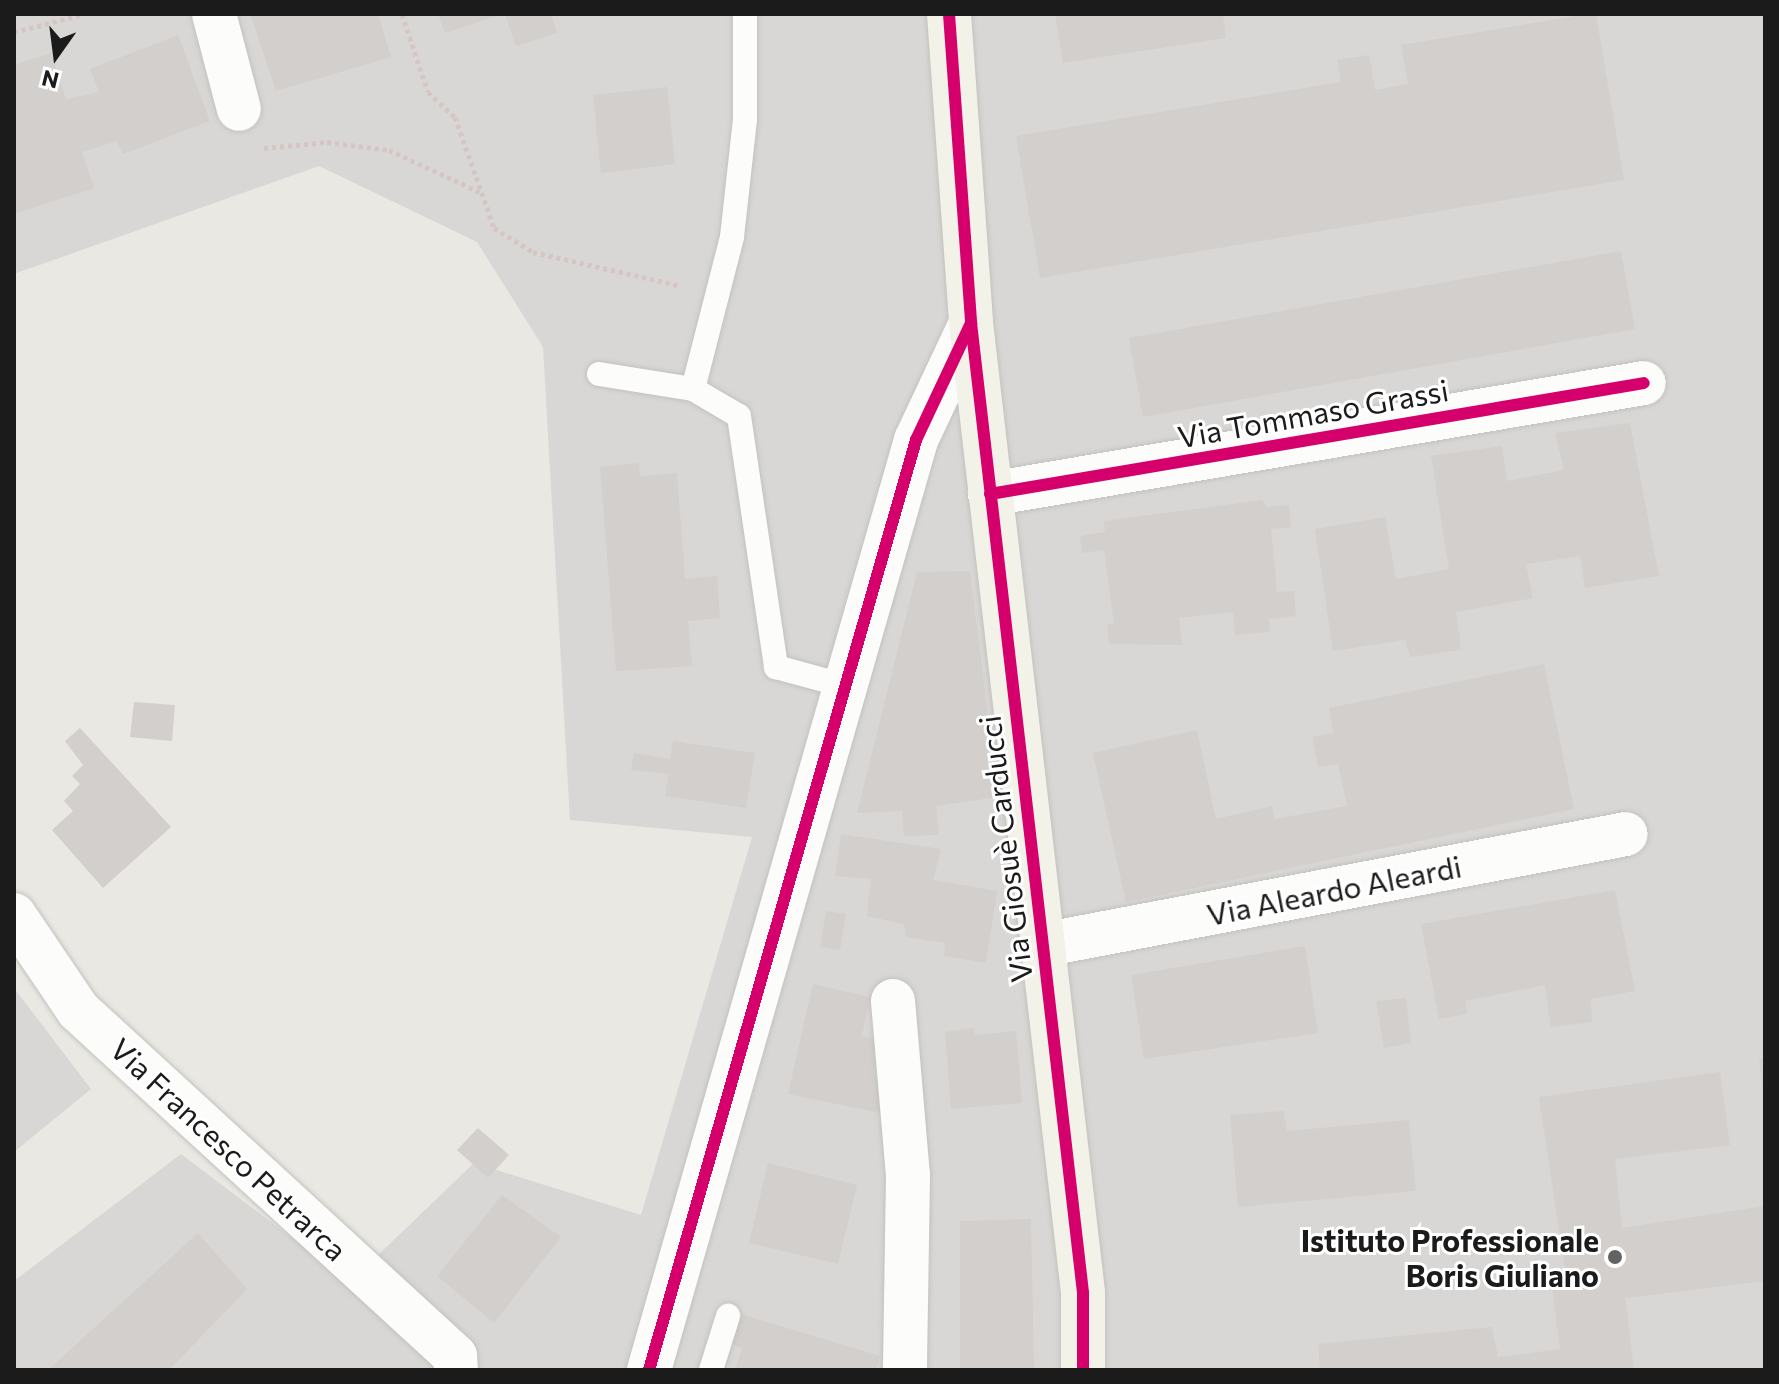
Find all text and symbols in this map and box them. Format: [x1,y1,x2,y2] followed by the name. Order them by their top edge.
[16,16,96,96] north arrow
[39,65,61,95] text: N
[1175,371,1451,455] street label: Via Tommaso Grassi
[971,714,1039,984] street label: Via Giosuè Carducci
[1204,848,1464,932] street label: Via Aleardo Aleardi
[104,1030,354,1268] street label: Via Francesco Petrarca
[1301,1222,1599,1292] place label: Istituto Professionale Boris Giuliano
[1606,1248,1624,1266] marker: Istituto Professionale Boris Giuliano

